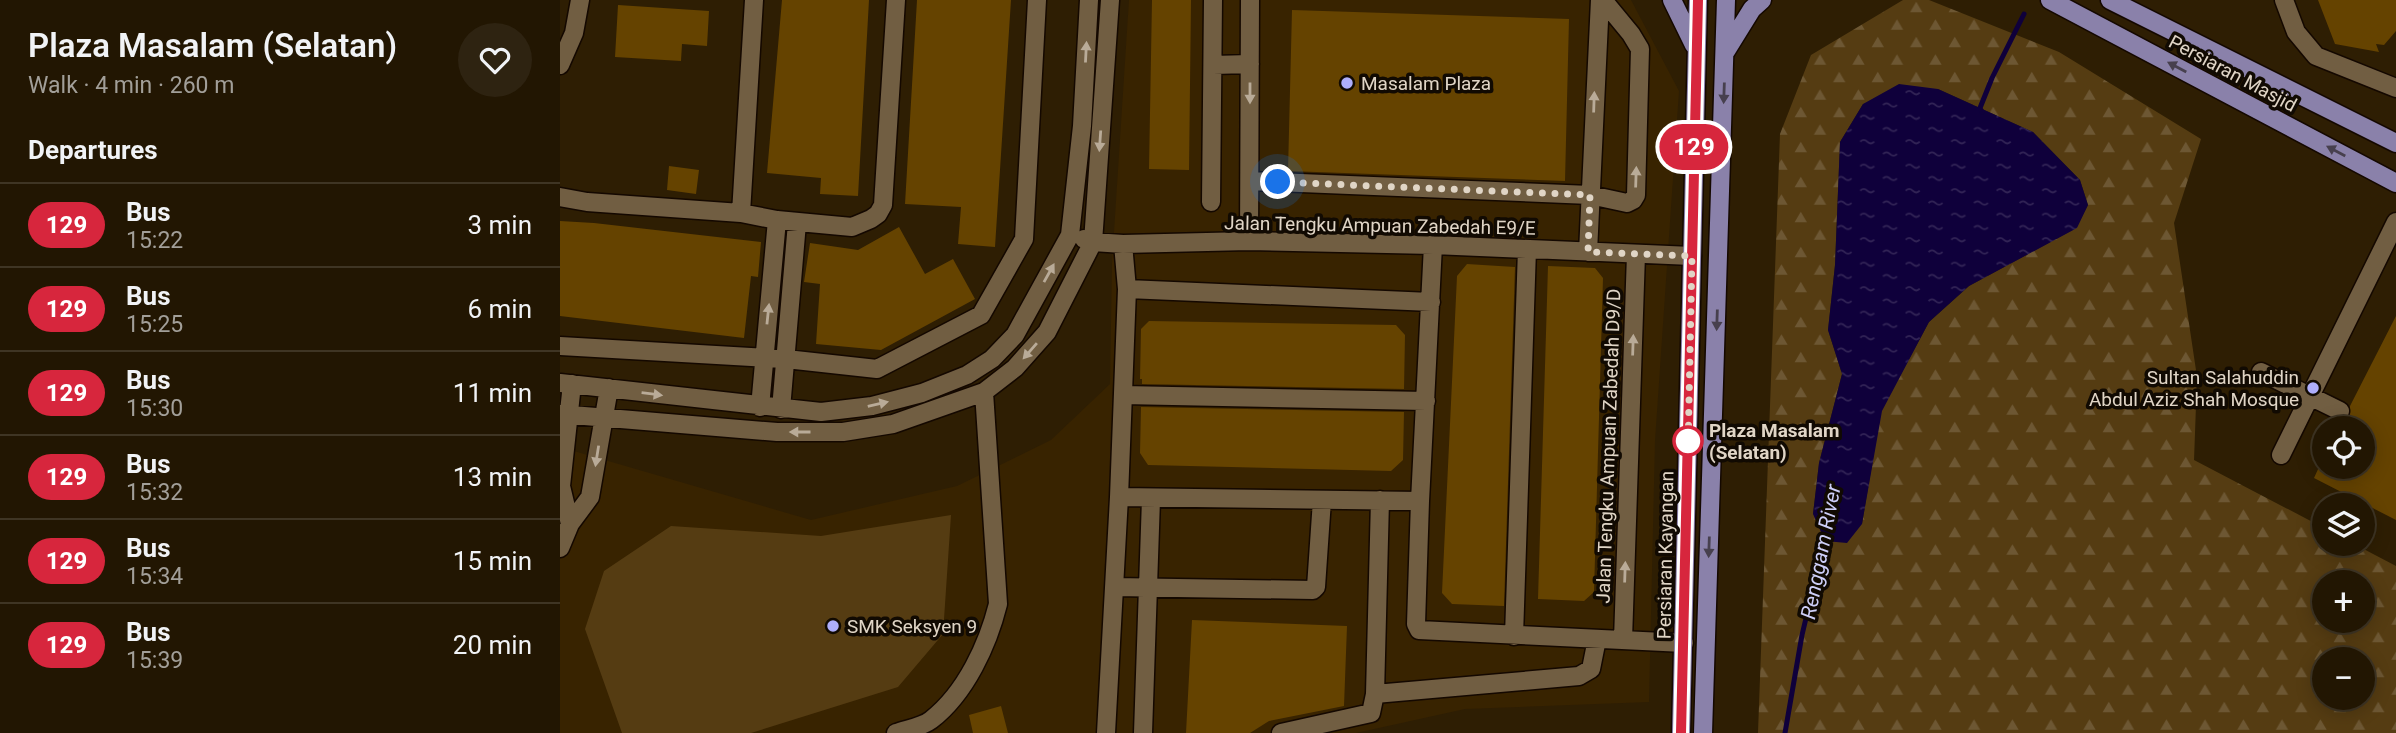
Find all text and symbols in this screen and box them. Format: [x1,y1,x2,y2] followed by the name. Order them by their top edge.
[458,23,532,97] button: heart
[28,26,397,65] text: Plaza Masalam (Selatan)
[2165,30,2301,117] street label: Persiaran Masjid
[1081,41,1092,63] one-way arrow
[2167,61,2187,72] one-way arrow
[28,72,234,99] text: Walk · 4 min · 260 m
[1361,72,1491,95] place label: Masalam Plaza
[1339,75,1355,91] marker: Masalam Plaza
[1244,82,1256,104] one-way arrow
[1718,82,1730,104] one-way arrow
[1588,91,1599,113] one-way arrow
[1654,124,1734,170] line badge: 129
[1094,131,1105,153] one-way arrow
[1673,133,1715,161] text: 129
[28,135,158,165] text: Departures
[2325,145,2345,157] one-way arrow
[1260,164,1295,199] your location
[1631,165,1642,187] one-way arrow
[126,197,171,227] text: Bus
[467,210,532,240] text: 3 min
[46,211,87,239] text: 129
[1224,211,1536,240] street label: Jalan Tengku Ampuan Zabedah E9/E
[126,227,183,254] text: 15:22
[1043,264,1055,283] one-way arrow
[126,281,171,311] text: Bus
[1592,288,1625,604] street label: Jalan Tengku Ampuan Zabedah D9/D
[467,294,532,324] text: 6 min
[46,295,87,323] text: 129
[763,303,774,325] one-way arrow
[1711,309,1722,331] one-way arrow
[126,311,183,338] text: 15:25
[1627,333,1638,355] one-way arrow
[1023,343,1038,360] one-way arrow
[126,365,171,395] text: Bus
[2089,366,2299,411] place label: Sultan Salahuddin Abdul Aziz Shah Mosque
[453,378,532,408] text: 11 min
[46,379,87,407] text: 129
[2305,380,2321,396] marker: Sultan Salahuddin Abdul Aziz Shah Mosque
[641,388,663,399] one-way arrow
[126,395,183,422] text: 15:30
[867,398,889,409] one-way arrow
[2312,416,2375,710] map controls
[2312,416,2375,479] button: locate
[1709,419,1839,464] place label: Plaza Masalam (Selatan)
[789,426,811,438] one-way arrow
[1673,426,1703,456] marker: Plaza Masalam (Selatan)
[591,445,602,467] one-way arrow
[126,449,171,479] text: Bus
[453,462,532,492] text: 13 min
[46,463,87,491] text: 129
[1653,471,1678,639] street label: Persiaran Kayangan
[126,479,183,506] text: 15:32
[1796,482,1846,621] water label: Renggam River
[2312,493,2375,556] button: layers
[126,533,171,563] text: Bus
[1703,537,1715,559] one-way arrow
[453,546,532,576] text: 15 min
[46,547,87,575] text: 129
[1619,561,1630,583] one-way arrow
[126,563,183,590] text: 15:34
[2312,570,2375,633] button: +
[847,615,977,638] place label: SMK Seksyen 9
[126,617,171,647] text: Bus
[825,618,841,634] marker: SMK Seksyen 9
[453,630,532,660] text: 20 min
[46,631,87,659] text: 129
[126,647,183,674] text: 15:39
[2312,647,2375,710] button: −

